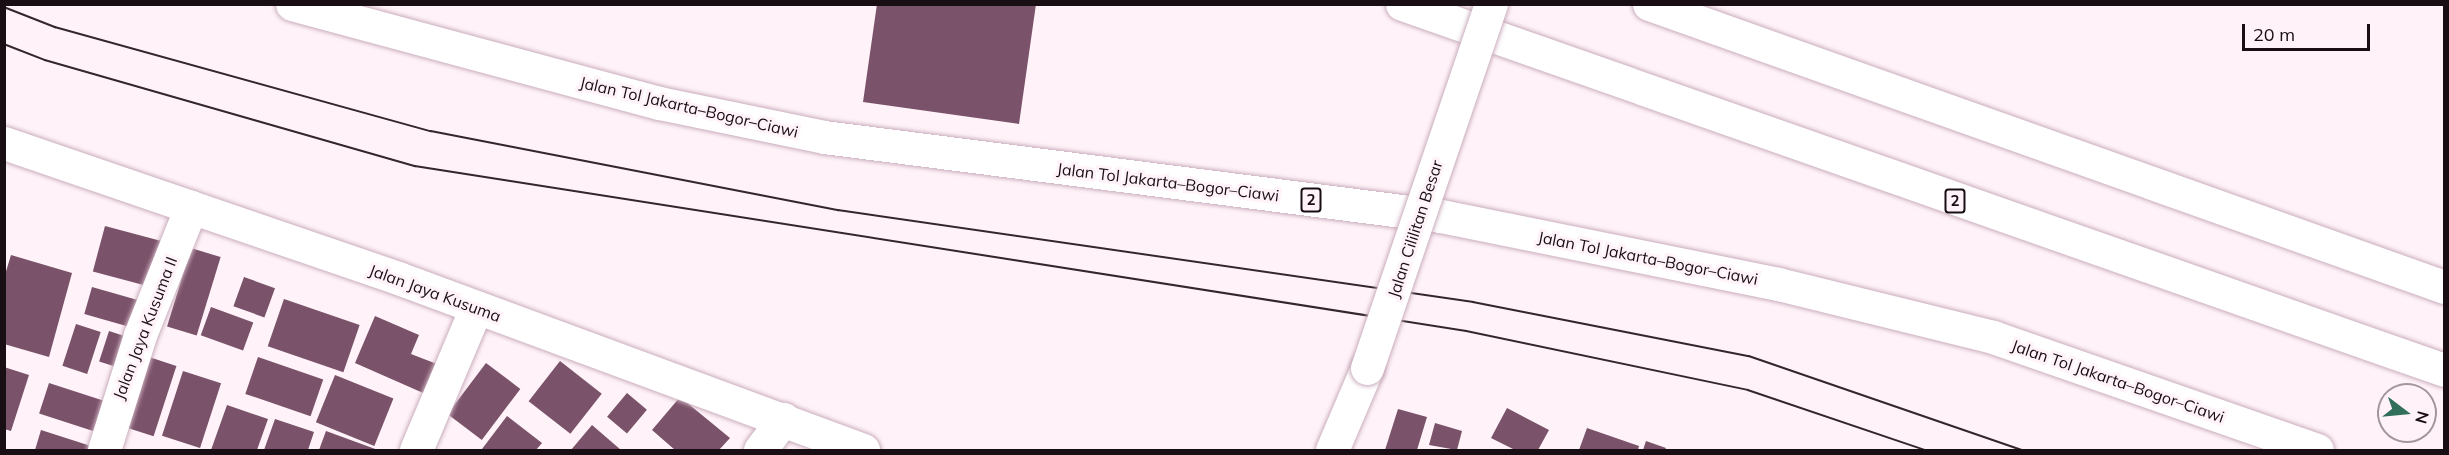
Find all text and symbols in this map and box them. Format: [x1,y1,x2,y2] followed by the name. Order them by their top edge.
[2245,12,2372,50] scale bar
[2253,23,2295,46] text: 20 m
[578,72,800,142] street label: Jalan Tol Jakarta–Bogor–Ciawi
[1384,158,1446,300] street label: Jalan Cililitan Besar
[1056,159,1280,205] street label: Jalan Tol Jakarta–Bogor–Ciawi
[1300,188,1322,212] road number: 2
[1944,189,1966,213] road number: 2
[1536,227,1760,289] street label: Jalan Tol Jakarta–Bogor–Ciawi
[109,254,181,402] street label: Jalan Jaya Kusuma II
[367,260,503,326] street label: Jalan Jaya Kusuma
[2009,335,2227,427] street label: Jalan Tol Jakarta–Bogor–Ciawi
[2377,383,2437,443] north arrow
[2411,409,2434,426] text: N

